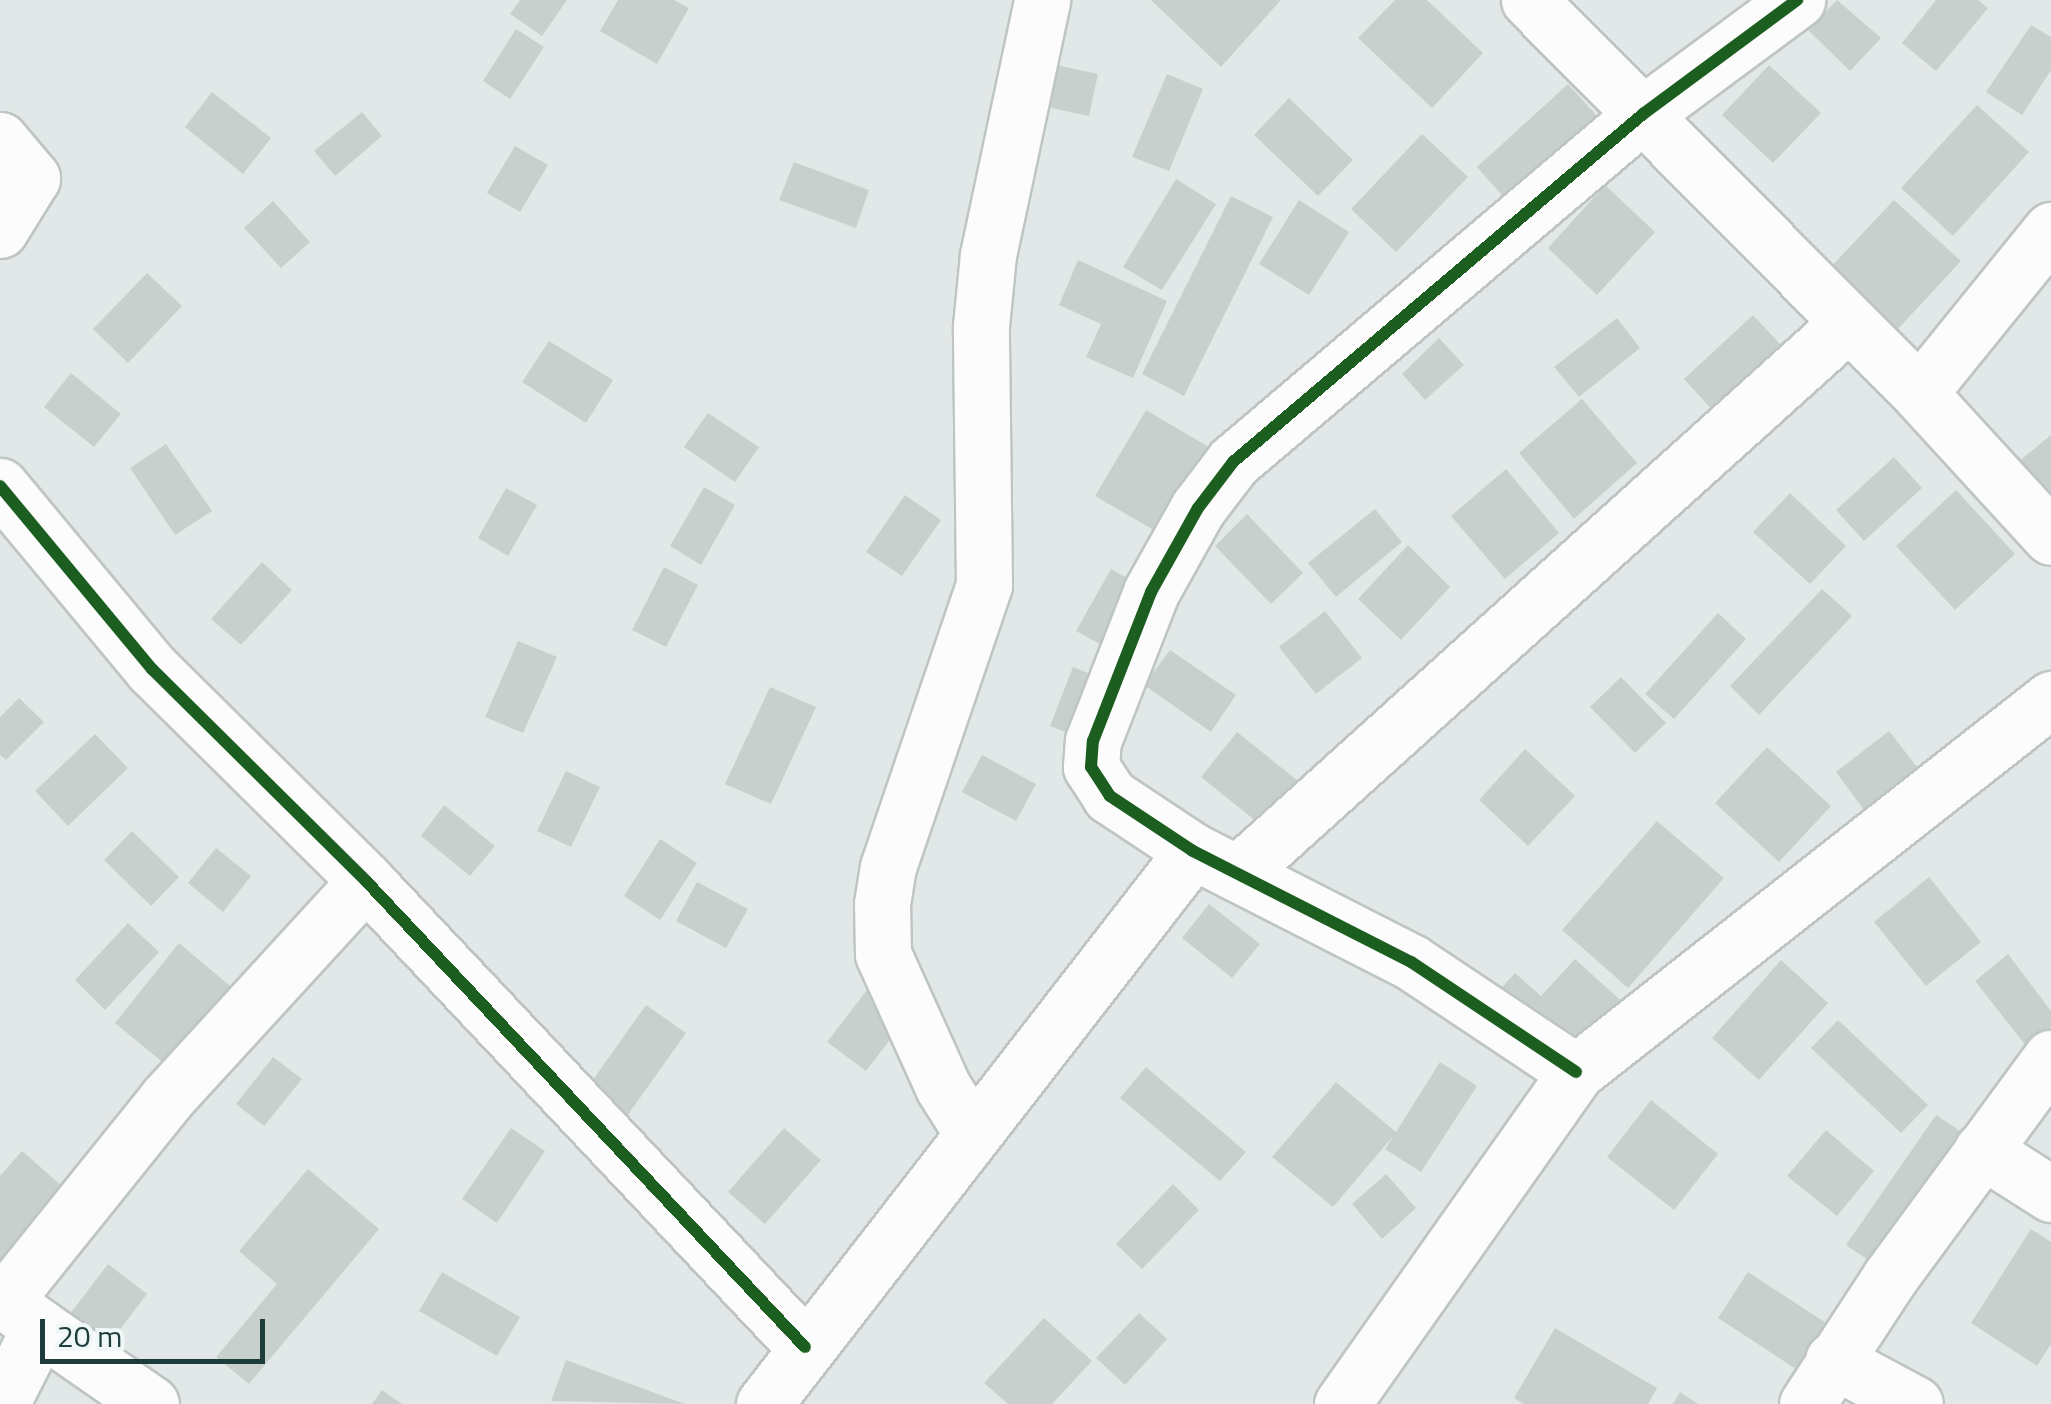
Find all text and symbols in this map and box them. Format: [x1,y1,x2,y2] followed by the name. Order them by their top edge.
[45,1299,270,1361] scale bar
[57,1313,122,1359] text: 20 m

